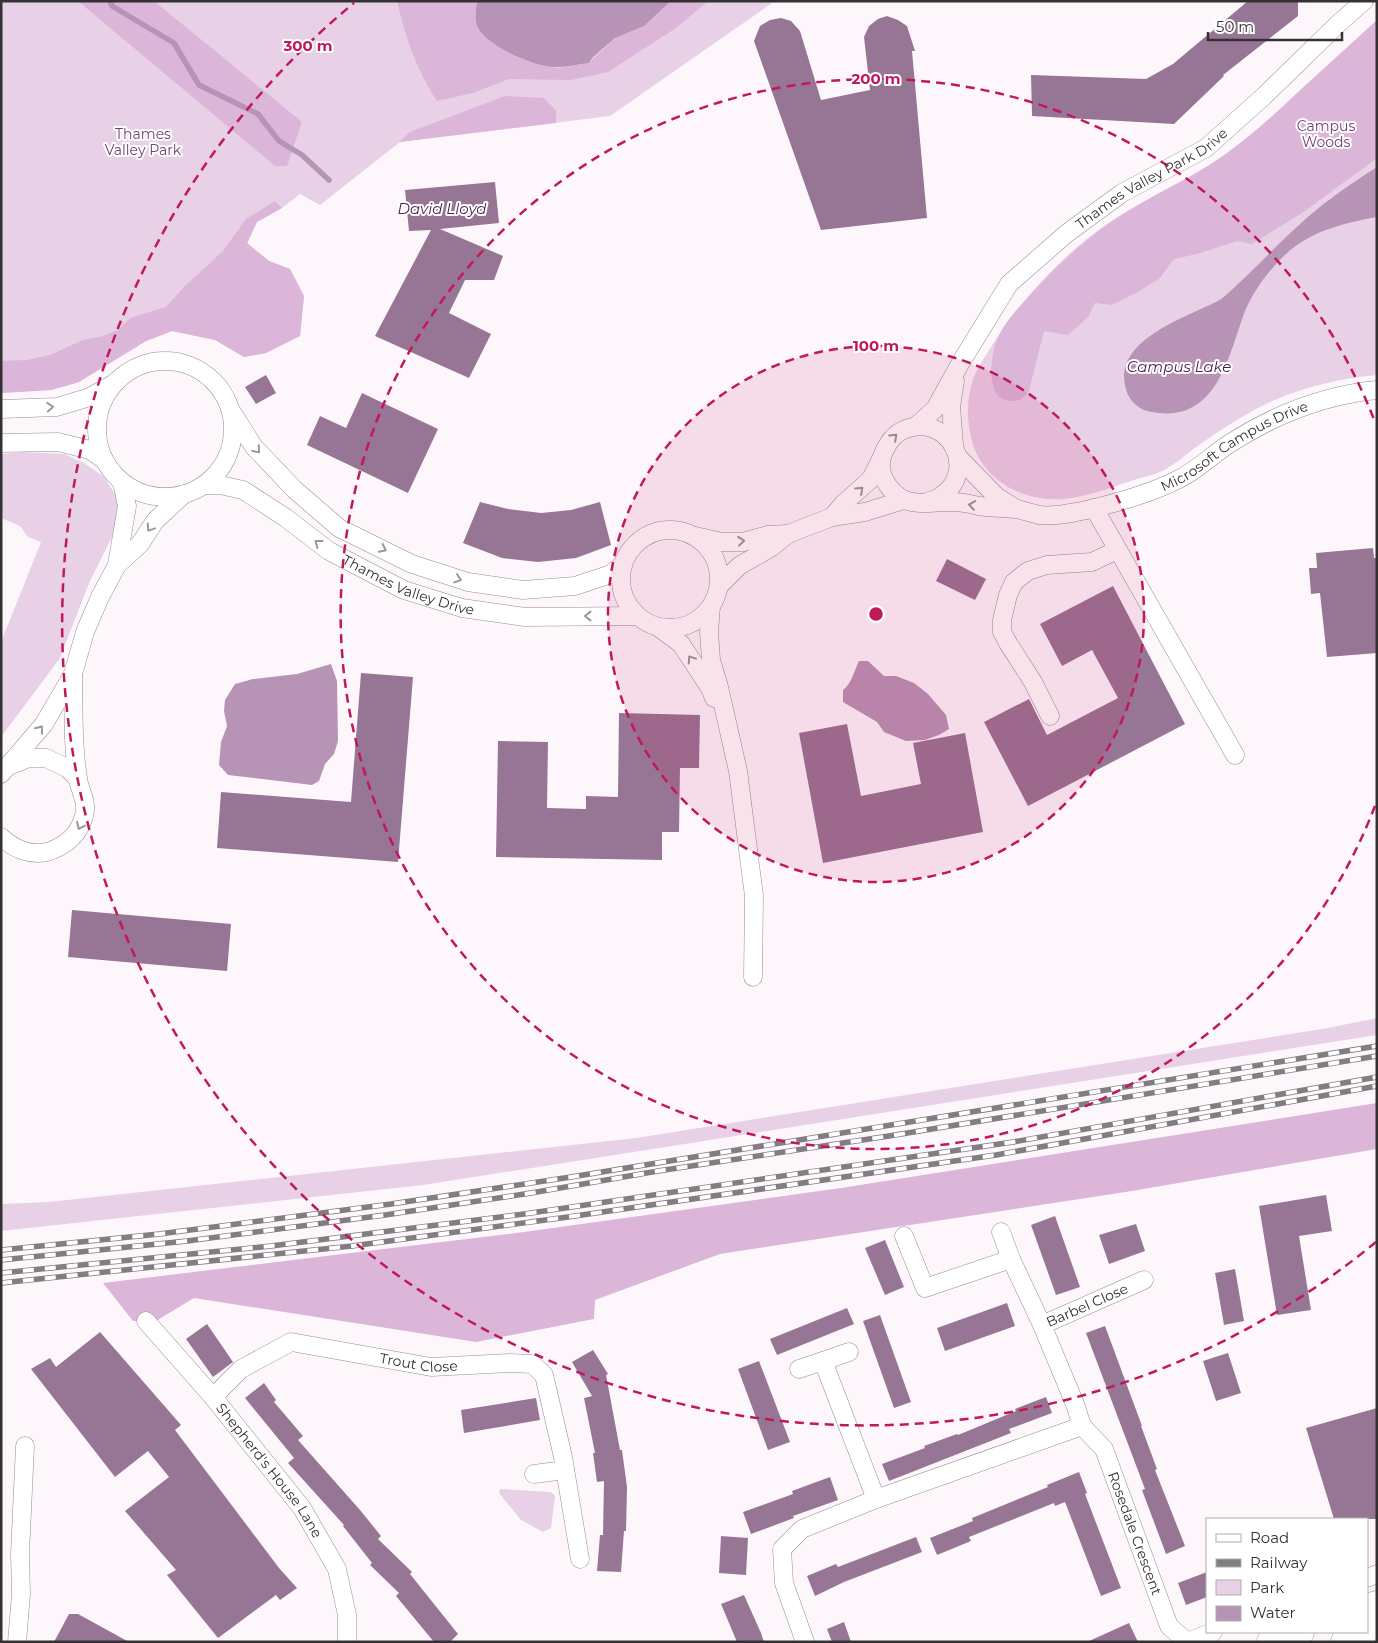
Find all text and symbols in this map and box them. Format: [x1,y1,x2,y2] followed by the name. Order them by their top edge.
[1208,10,1342,42] scale bar
[1216,17,1254,36] text: 50 m
[282,36,333,55] text: 300 m
[851,69,901,88] text: 200 m
[1297,117,1355,151] park label: Campus Woods
[1072,124,1231,233] street label: Thames Valley Park Drive
[105,125,182,159] park label: Thames Valley Park
[398,199,487,218] water label: David Lloyd
[853,336,899,355] text: 100 m
[1127,357,1231,376] water label: Campus Lake
[1158,397,1310,495] street label: Microsoft Campus Drive
[46,401,54,412] one-way arrow
[889,434,898,443] one-way arrow
[251,444,260,453] one-way arrow
[854,487,863,496] one-way arrow
[968,500,977,510] one-way arrow
[147,522,156,532] one-way arrow
[738,536,746,547] one-way arrow
[314,540,324,549] one-way arrow
[377,543,386,553] one-way arrow
[340,551,475,619] street label: Thames Valley Drive
[454,573,462,583] one-way arrow
[867,605,885,623] centre of rings
[584,611,592,621] one-way arrow
[688,655,697,664] one-way arrow
[34,726,42,735] one-way arrow
[75,821,86,830] one-way arrow
[1043,1279,1131,1331] street label: Barbel Close
[378,1349,458,1376] street label: Trout Close
[212,1399,326,1541] street label: Shepherd's House Lane
[1104,1469,1166,1598] street label: Rosedale Crescent
[1206,1518,1368,1633] legend
[1250,1528,1289,1547] text: Road
[1250,1553,1308,1572] text: Railway
[1250,1578,1284,1597] text: Park
[1250,1603,1296,1622] text: Water

